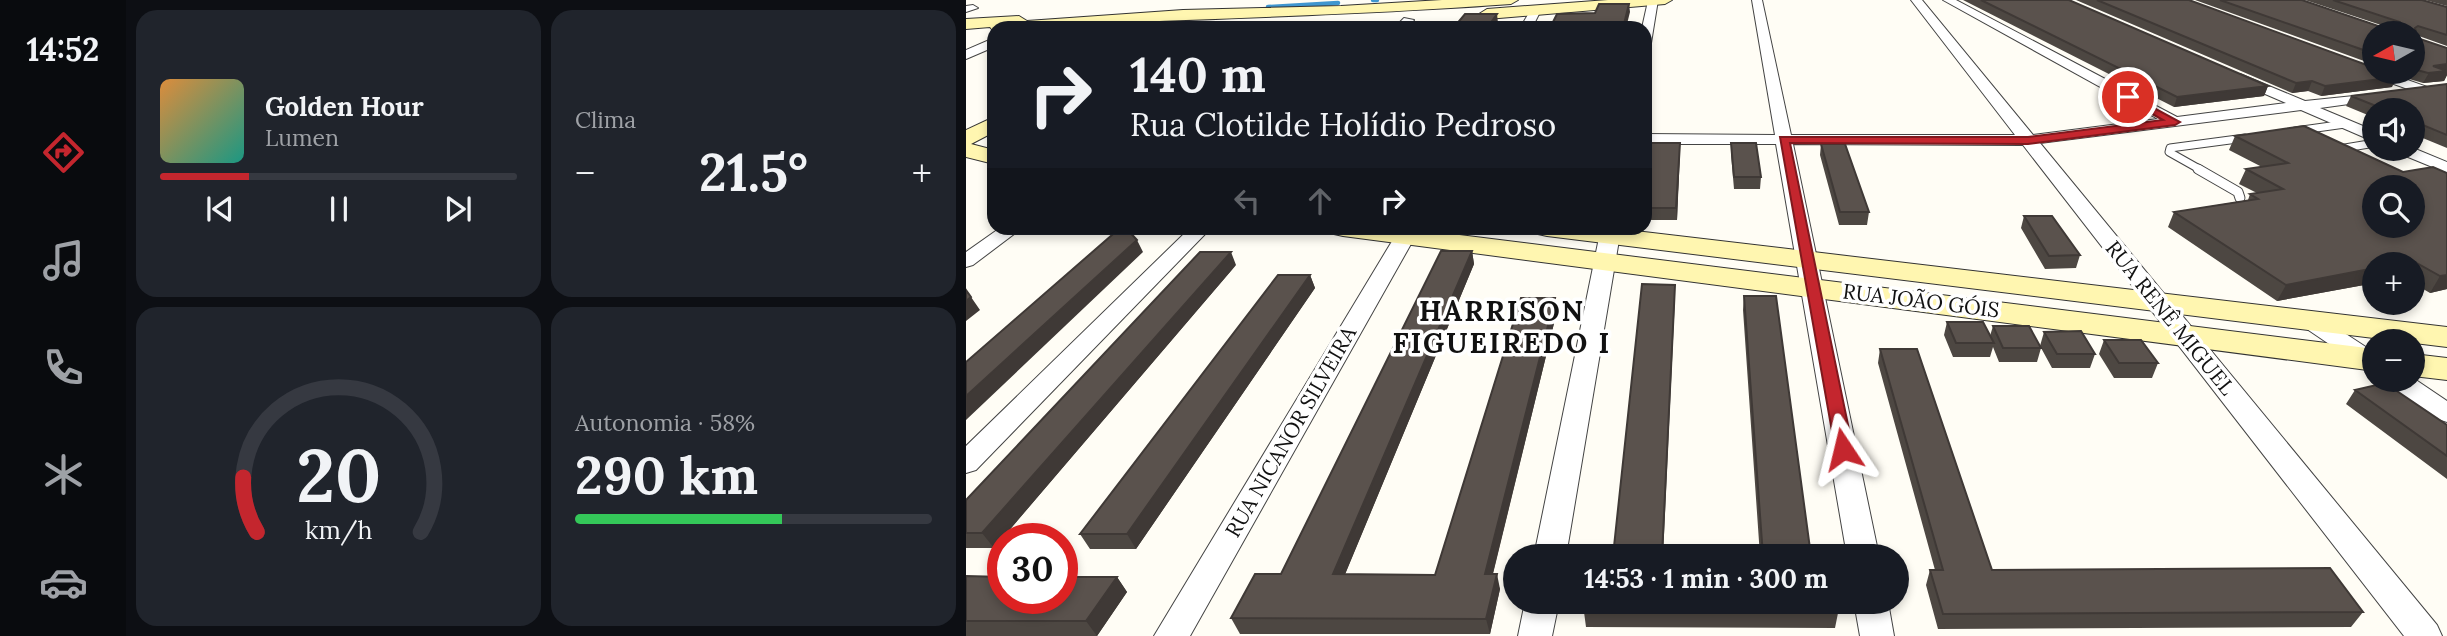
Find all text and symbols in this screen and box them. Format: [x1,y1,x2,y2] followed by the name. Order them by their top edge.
[2362,21,2426,84] north arrow
[2362,21,2425,392] map controls
[27,29,99,70] text: 14:52
[1130,43,1266,105] text: 140 m
[1015,49,1106,140] icon: right
[2098,67,2158,127] pin
[2109,78,2147,116] icon: arrive
[265,90,424,123] text: Golden Hour
[2362,98,2425,161] button: sound
[1130,104,1556,145] text: Rua Clotilde Holídio Pedroso
[575,105,636,134] text: Clima
[265,123,339,152] text: Lumen
[39,128,88,177] icon: directions
[699,139,808,205] text: 21.5°
[575,149,595,197] text: −
[912,149,932,197] text: +
[2362,175,2425,238] button: search
[1228,182,1266,220] icon: left
[1301,182,1339,220] icon: ahead
[1374,182,1412,220] icon: right
[201,190,239,228] icon: previous
[320,190,358,228] icon: pause
[439,190,477,228] icon: next
[2100,235,2241,400] street label: RUA RENÊ MIGUEL
[39,236,88,285] icon: music
[2362,252,2425,315] button: +
[1841,278,2001,324] street label: RUA JOÃO GÓIS
[1393,293,1611,361] district label: HARRISON FIGUEIREDO I
[1219,321,1363,542] street label: RUA NICANOR SILVEIRA
[2362,329,2425,392] button: −
[39,343,88,392] icon: phone
[575,408,755,437] text: Autonomia · 58%
[1806,412,1880,486] position arrow
[296,430,381,523] text: 20
[575,442,758,508] text: 290 km
[39,450,88,499] icon: climate
[305,514,372,546] text: km/h
[987,523,1078,614] speed limit sign: 30
[39,558,88,607] icon: car
[1584,562,1828,595] text: 14:53 · 1 min · 300 m

